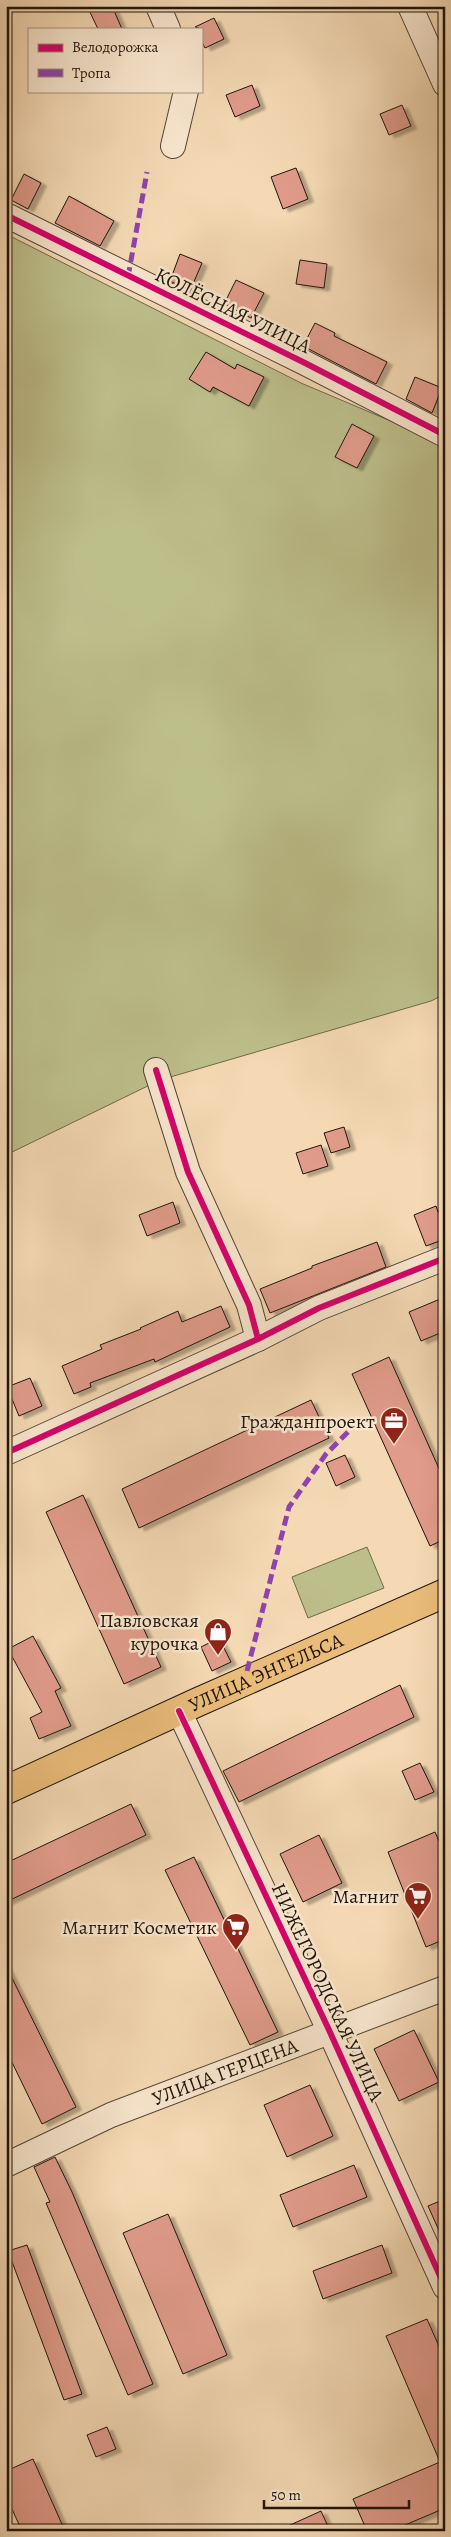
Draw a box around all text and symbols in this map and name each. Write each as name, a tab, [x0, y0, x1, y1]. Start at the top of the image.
legend	[28, 28, 202, 92]
text: Велодорожка	[72, 37, 159, 57]
text: Тропа	[72, 63, 111, 83]
street label: КОЛЁСНАЯ УЛИЦА	[150, 261, 315, 360]
office icon: Гражданпроект	[379, 1406, 409, 1445]
place label: Гражданпроект	[240, 1408, 375, 1435]
place label: Павловская курочка	[99, 1607, 200, 1657]
shop icon: Павловская курочка	[203, 1617, 233, 1656]
street label: УЛИЦА ЭНГЕЛЬСА	[184, 1627, 347, 1719]
street label: НИЖЕГОРОДСКАЯ УЛИЦА	[265, 1879, 390, 2106]
supermarket icon: Магнит	[403, 1881, 433, 1920]
place label: Магнит	[332, 1883, 399, 1910]
supermarket icon: Магнит Косметик	[221, 1912, 251, 1951]
place label: Магнит Косметик	[62, 1914, 217, 1941]
street label: УЛИЦА ГЕРЦЕНА	[148, 2032, 302, 2112]
scale bar	[264, 2477, 408, 2509]
text: 50 m	[271, 2485, 301, 2505]

